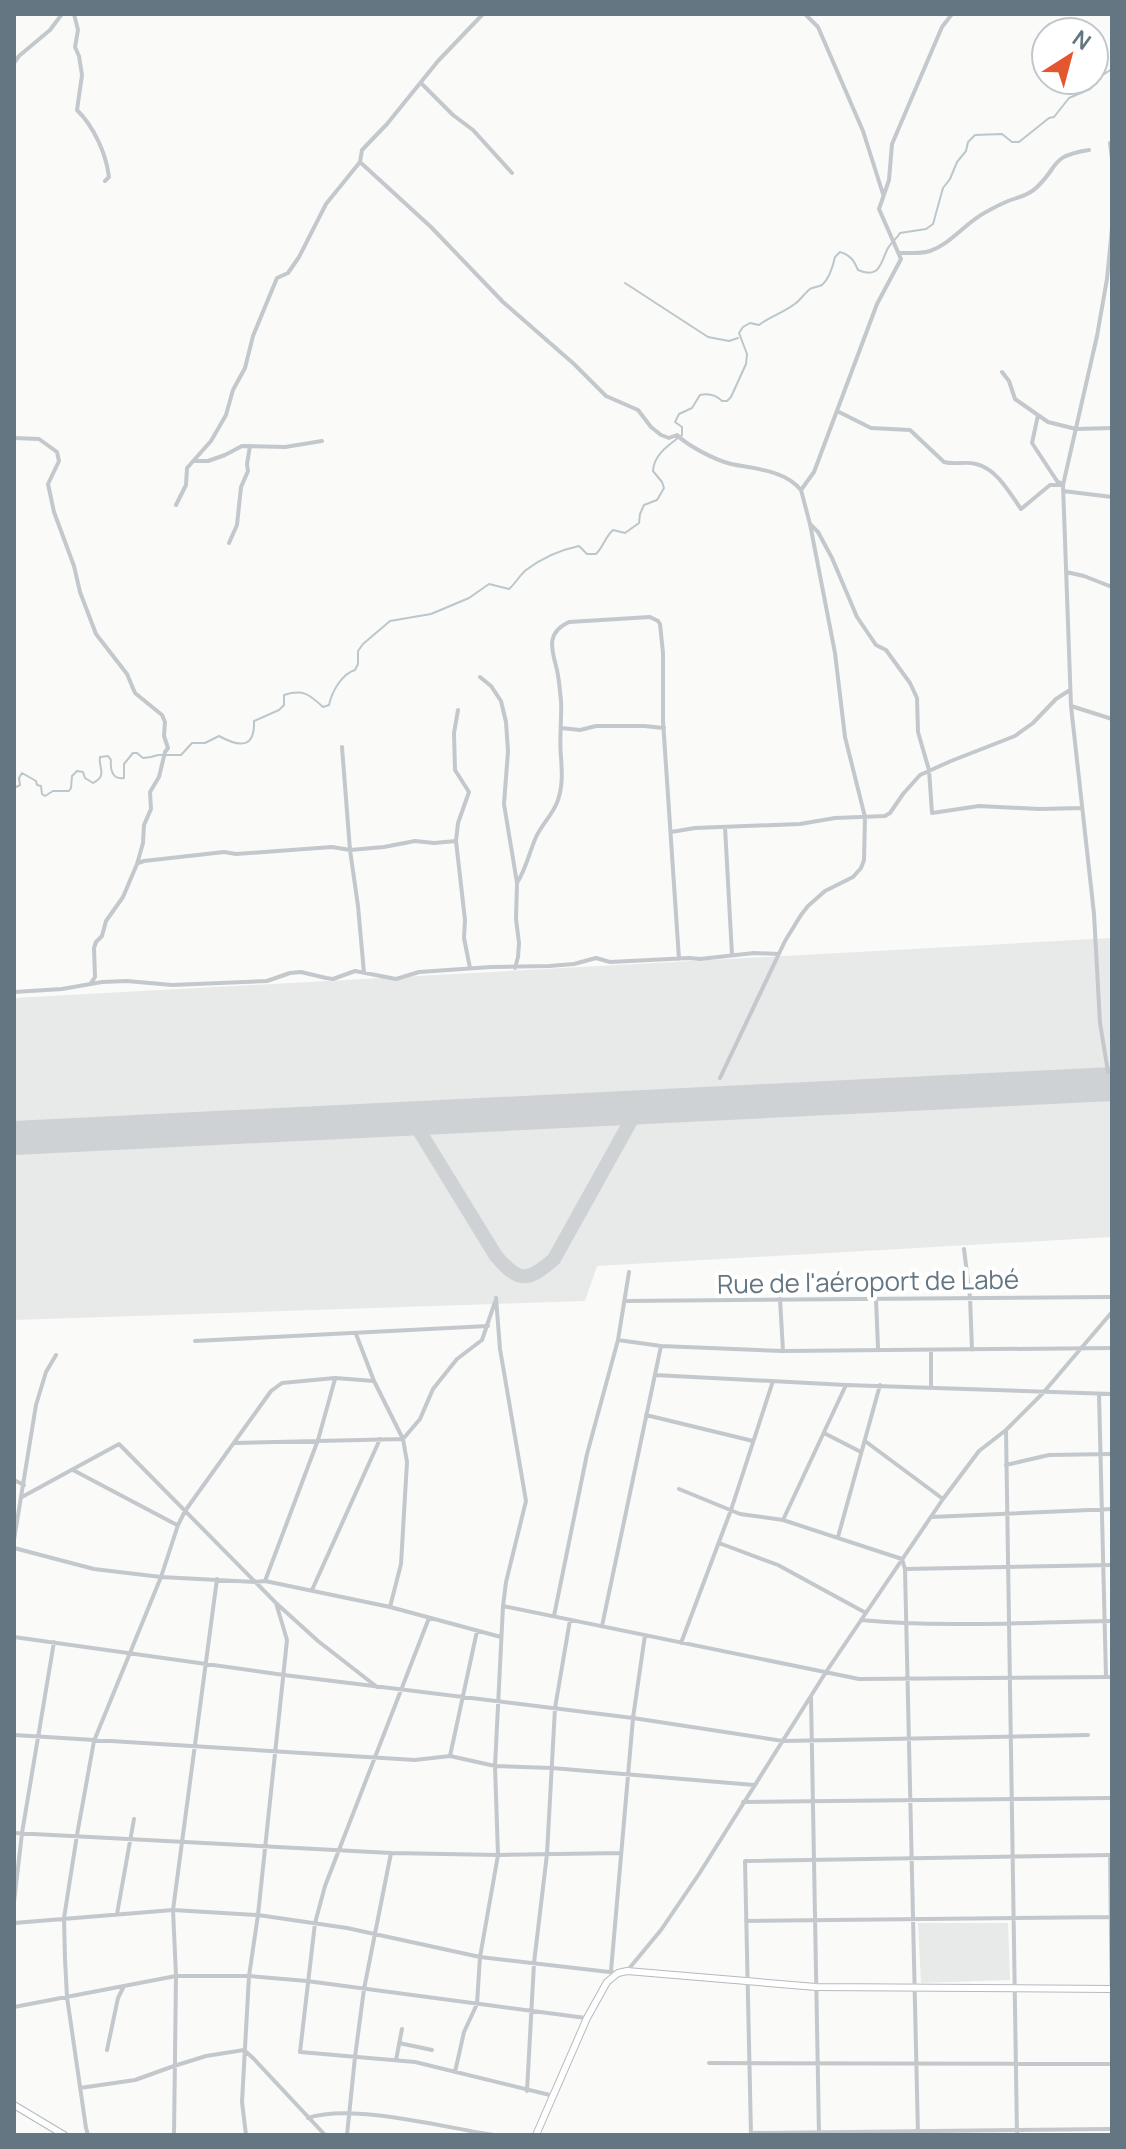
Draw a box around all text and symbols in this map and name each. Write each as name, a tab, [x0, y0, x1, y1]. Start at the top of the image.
north arrow	[1030, 16, 1110, 96]
text: N	[1067, 23, 1097, 57]
street label: Rue de l'aéroport de Labé	[717, 1260, 1019, 1302]

